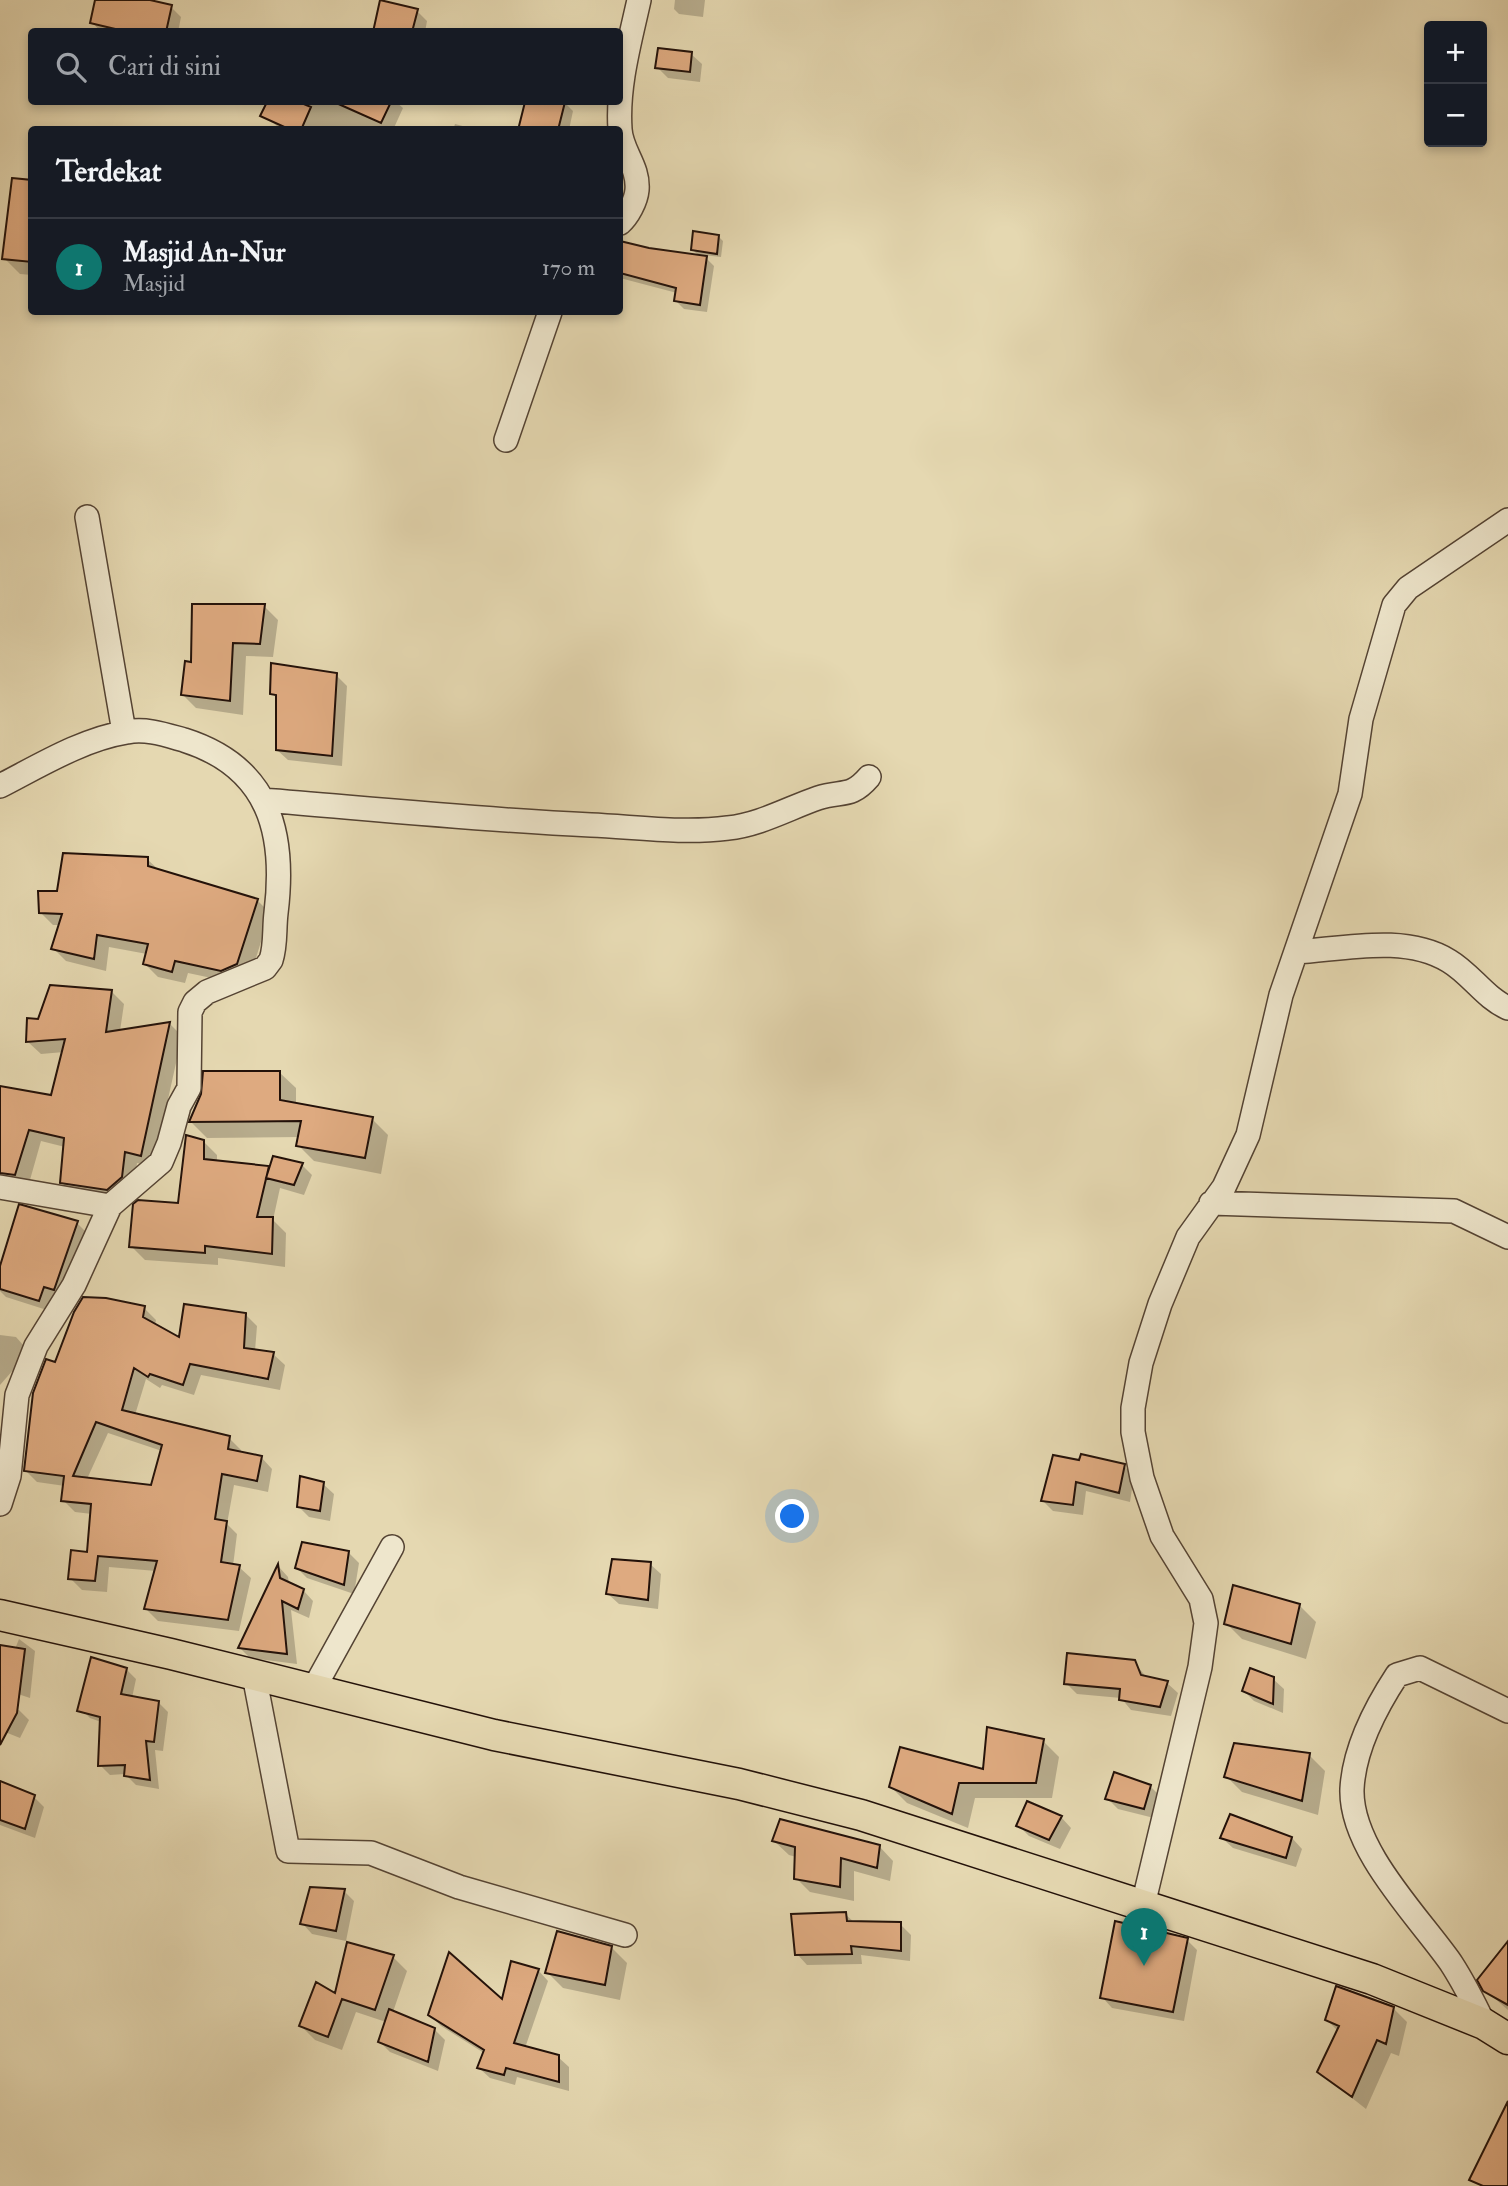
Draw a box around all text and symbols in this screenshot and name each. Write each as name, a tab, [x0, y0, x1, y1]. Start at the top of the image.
map controls	[1424, 21, 1487, 147]
button: +	[1424, 21, 1487, 84]
search box	[28, 28, 623, 105]
icon: search	[52, 48, 90, 86]
text: Cari di sini	[108, 51, 221, 83]
button: −	[1424, 84, 1487, 147]
text: Terdekat	[56, 153, 161, 190]
text: Masjid An-Nur	[123, 237, 285, 269]
text: 1	[75, 253, 83, 282]
text: 170 m	[542, 253, 595, 282]
text: Masjid	[123, 269, 185, 298]
your location	[775, 1499, 809, 1533]
pin: 1	[1121, 1908, 1167, 1966]

